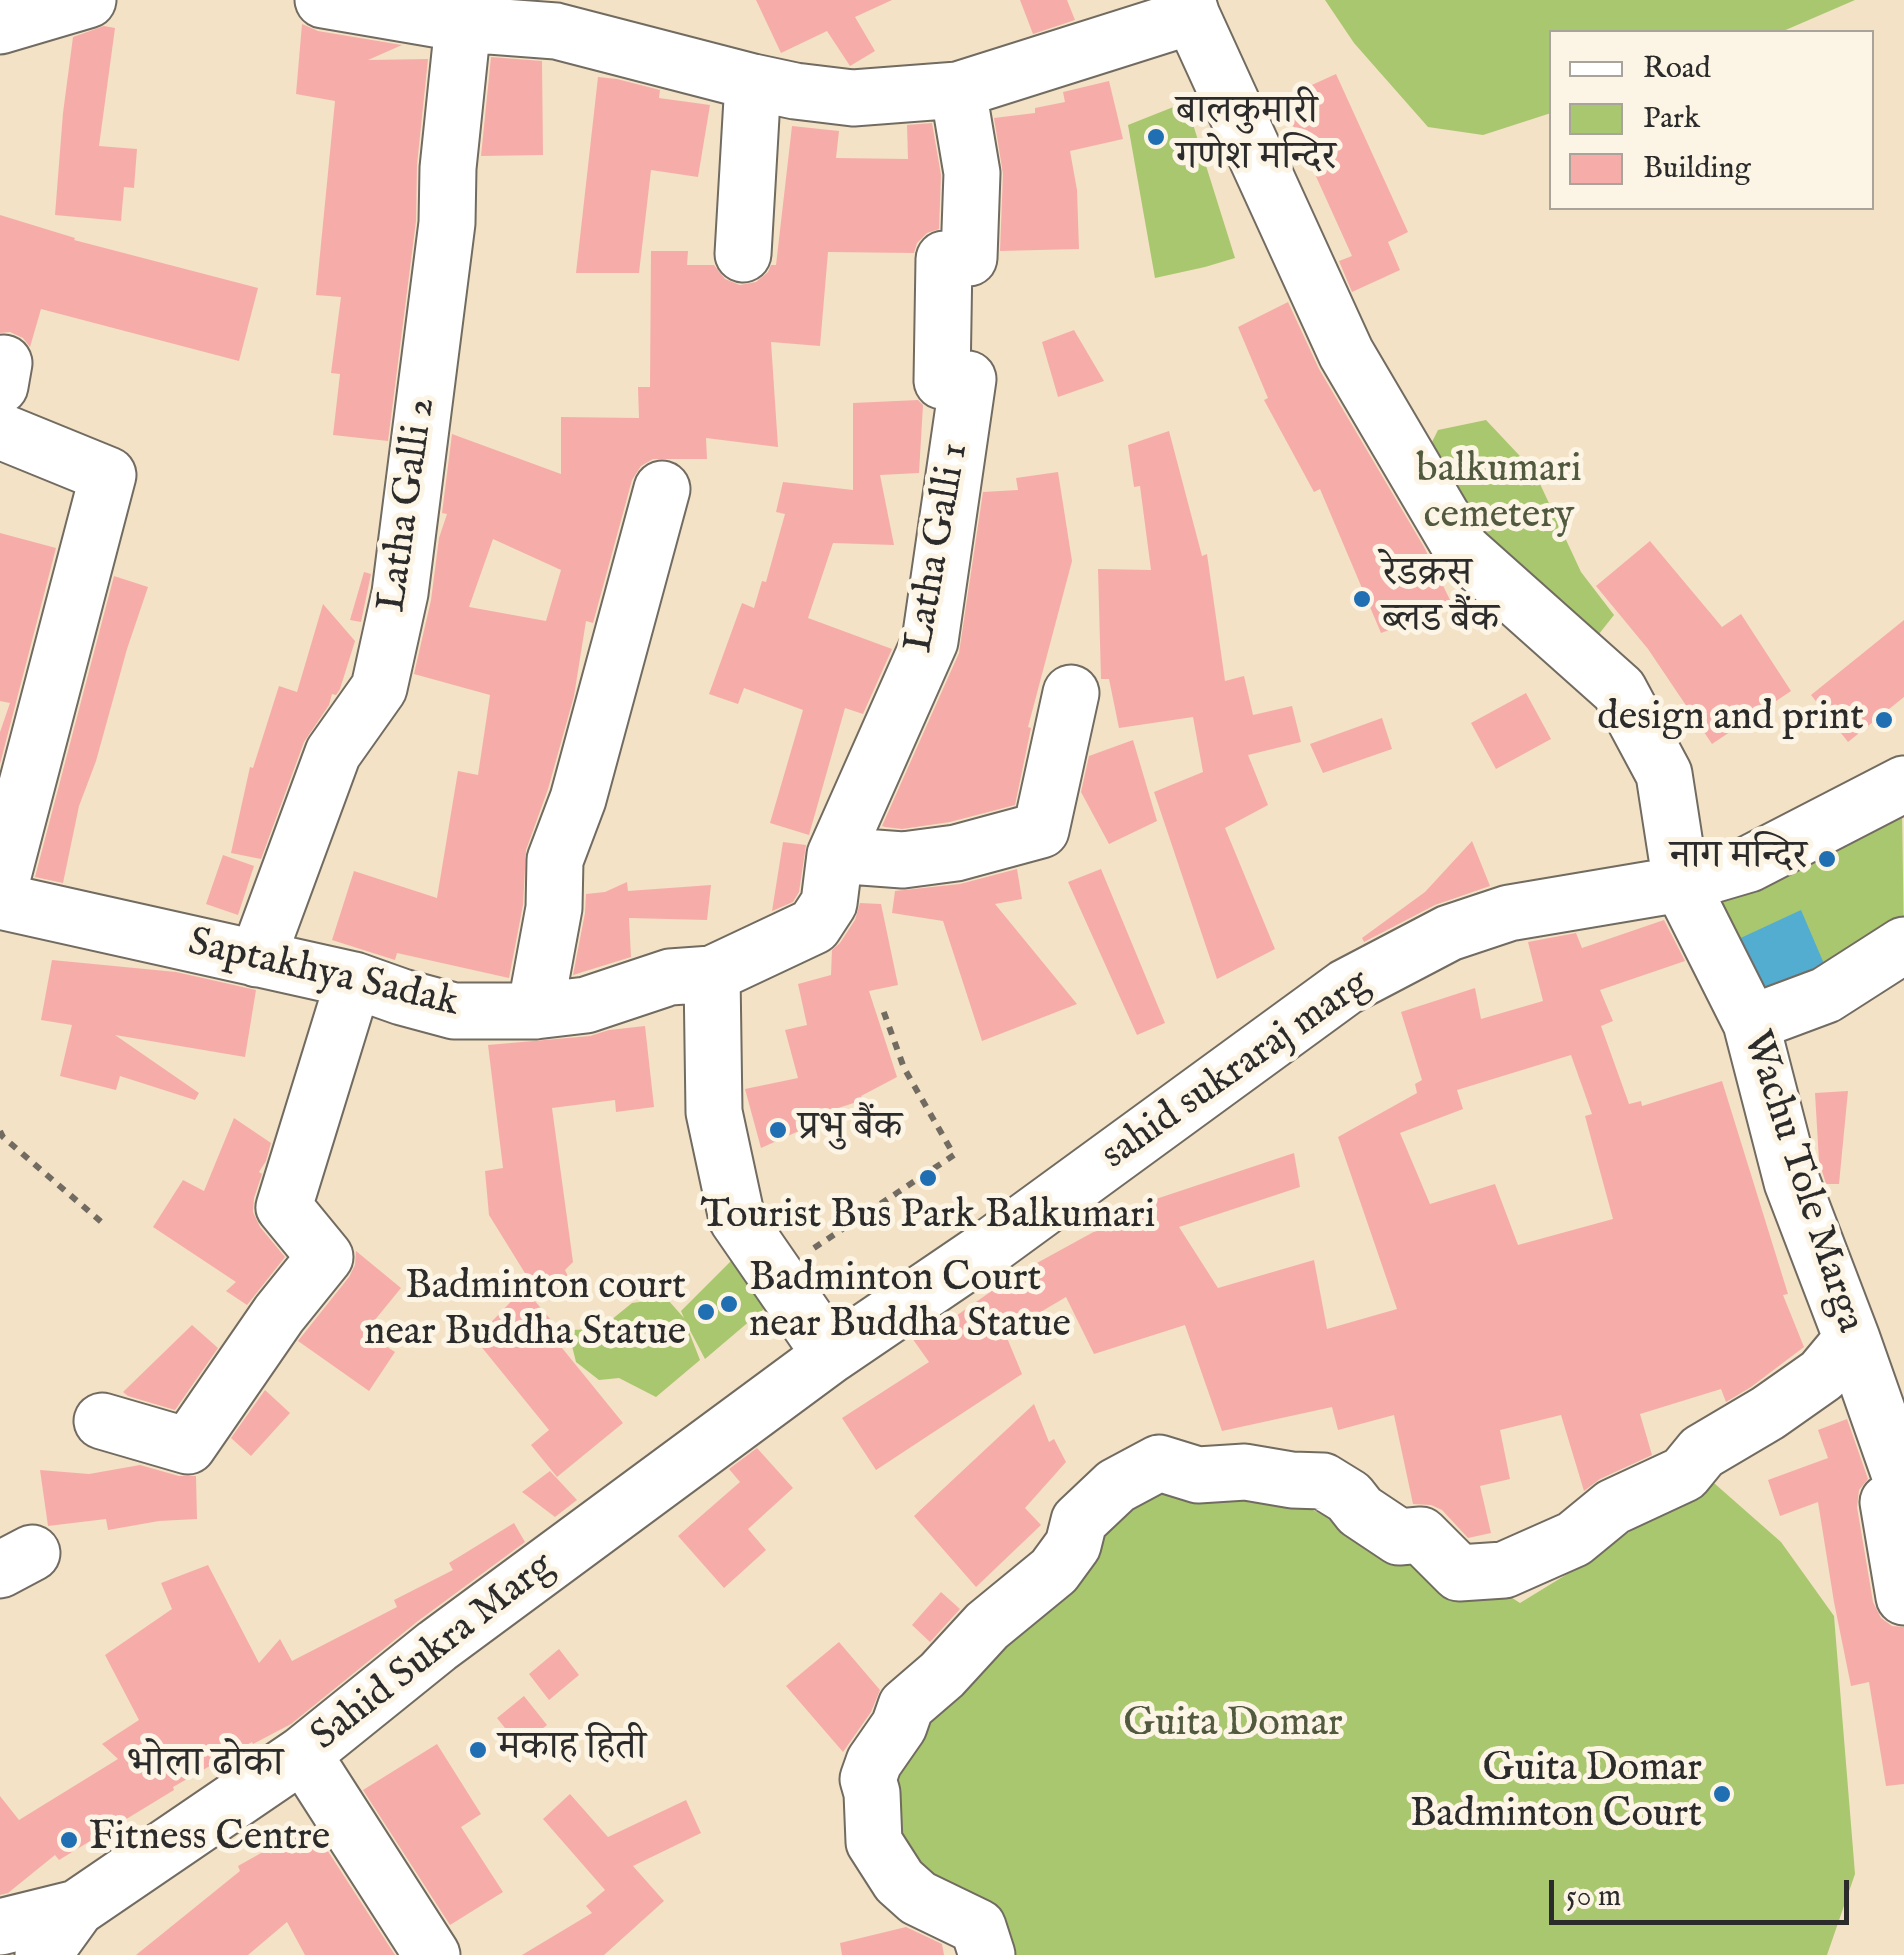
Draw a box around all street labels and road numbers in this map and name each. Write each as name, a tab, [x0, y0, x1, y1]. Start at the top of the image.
street label: Latha Galli 2	[370, 395, 448, 615]
street label: Latha Galli 1	[897, 439, 981, 657]
street label: Saptakhya Sadak	[183, 921, 463, 1029]
street label: sahid sukraraj marg	[1094, 961, 1380, 1181]
street label: Wachu Tole Marga	[1730, 1025, 1872, 1339]
street label: Sahid Sukra Marg	[303, 1543, 565, 1763]

